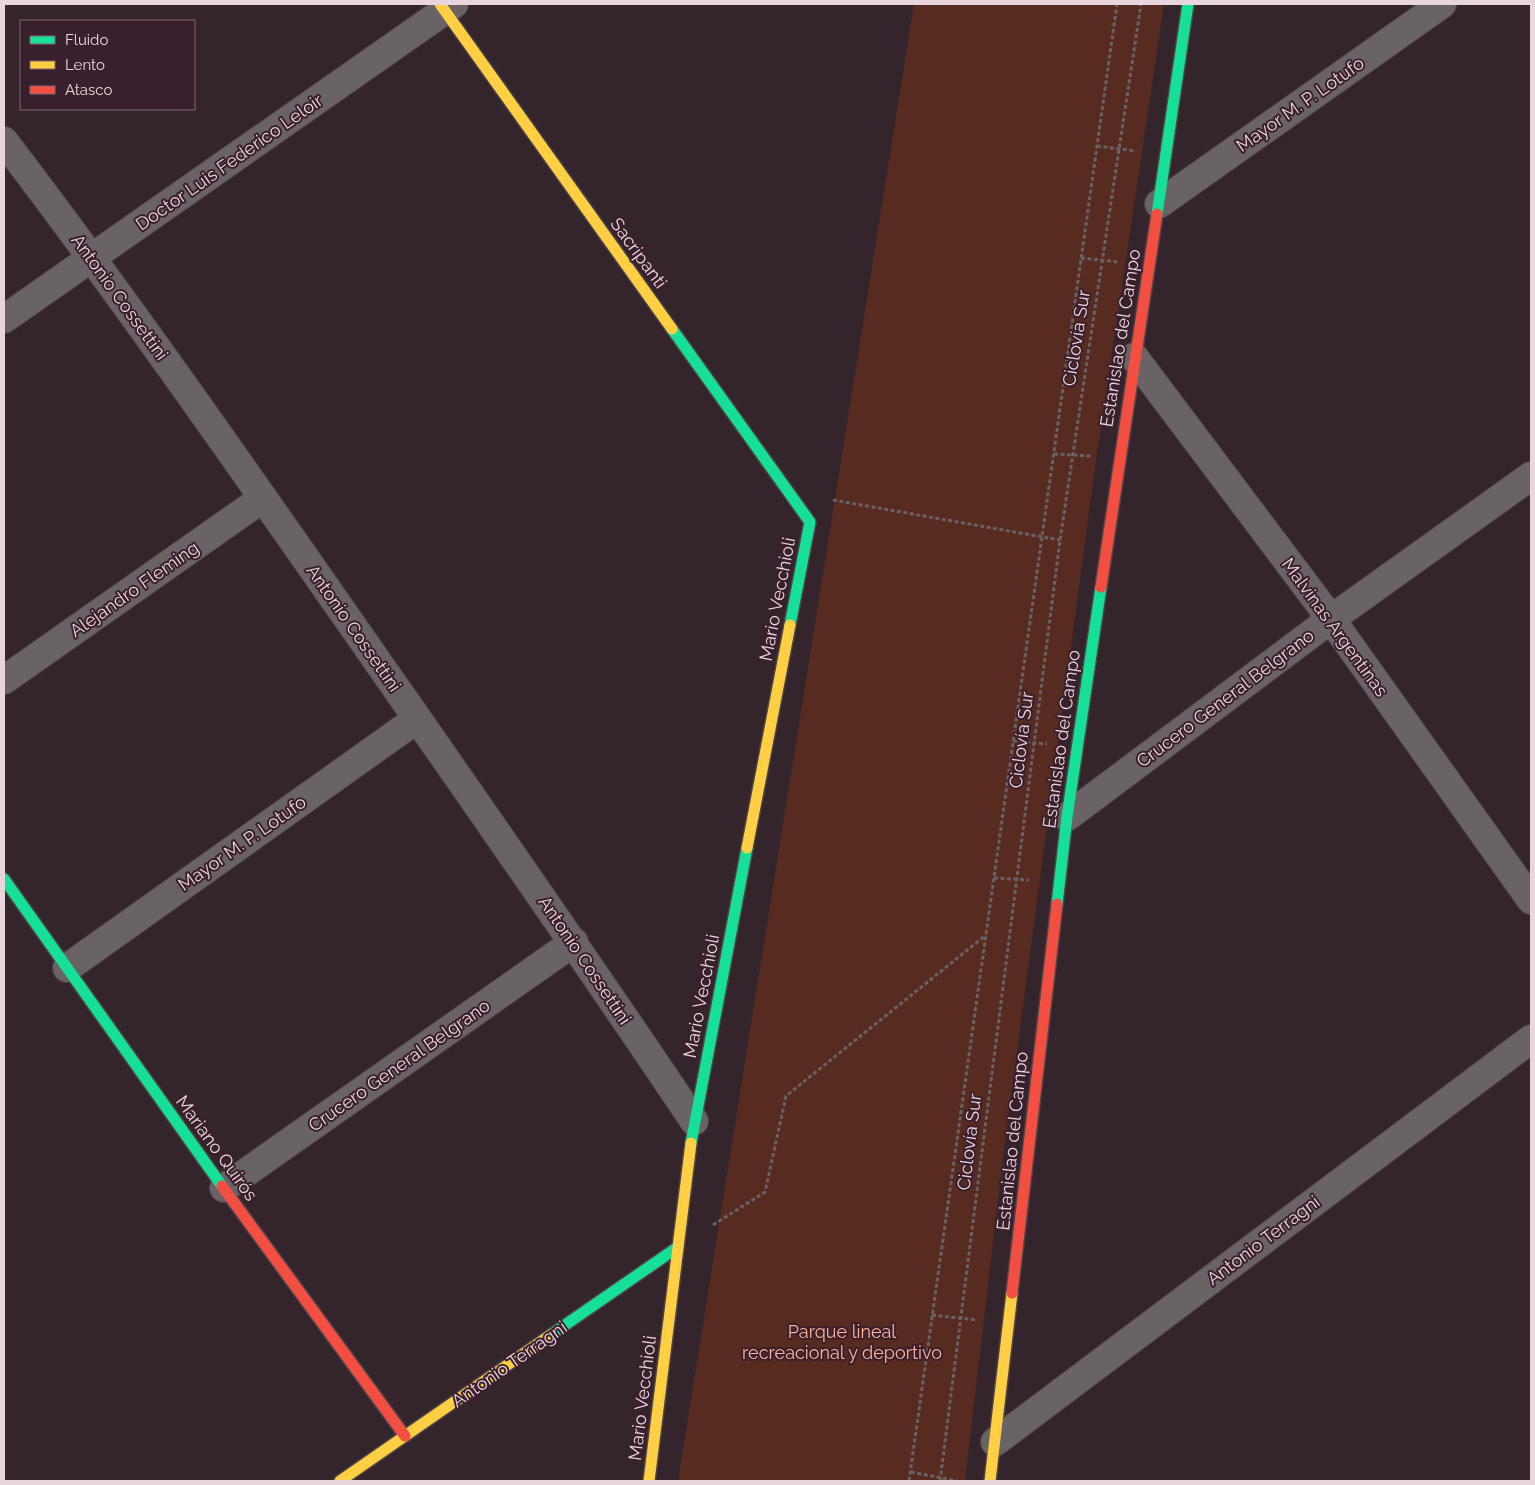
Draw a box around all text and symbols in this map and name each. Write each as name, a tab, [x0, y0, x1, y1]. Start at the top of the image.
legend	[20, 20, 195, 110]
text: Fluido	[65, 31, 108, 49]
street label: Mayor M. P. Lotufo	[1232, 52, 1368, 156]
text: Lento	[65, 56, 105, 74]
text: Atasco	[65, 81, 112, 99]
street label: Doctor Luis Federico Leloir	[132, 89, 327, 235]
street label: Sacripanti	[606, 214, 672, 292]
street label: Antonio Cossettini	[67, 230, 173, 364]
street label: Estanislao del Campo	[1096, 247, 1144, 428]
street label: Ciclovía Sur	[1058, 288, 1094, 388]
street label: Mario Vecchioli	[755, 535, 799, 663]
street label: Alejandro Fleming	[65, 537, 203, 641]
street label: Malvinas Argentinas	[1278, 554, 1392, 701]
street label: Antonio Cossettini	[302, 560, 406, 696]
street label: Crucero General Belgrano	[1132, 624, 1318, 772]
street label: Estanislao del Campo	[1038, 648, 1084, 829]
street label: Ciclovía Sur	[1005, 690, 1037, 790]
street label: Mayor M. P. Lotufo	[174, 791, 310, 895]
street label: Antonio Cossettini	[534, 892, 636, 1028]
street label: Mario Vecchioli	[679, 932, 723, 1060]
street label: Crucero General Belgrano	[304, 994, 494, 1136]
street label: Estanislao del Campo	[992, 1050, 1032, 1232]
street label: Mariano Quirós	[172, 1091, 262, 1205]
street label: Ciclovía Sur	[953, 1092, 985, 1192]
street label: Antonio Terragni	[1202, 1191, 1324, 1289]
street label: Antonio Terragni	[447, 1316, 571, 1412]
park label: Parque lineal recreacional y deportivo	[742, 1321, 942, 1363]
street label: Mario Vecchioli	[624, 1334, 660, 1462]

